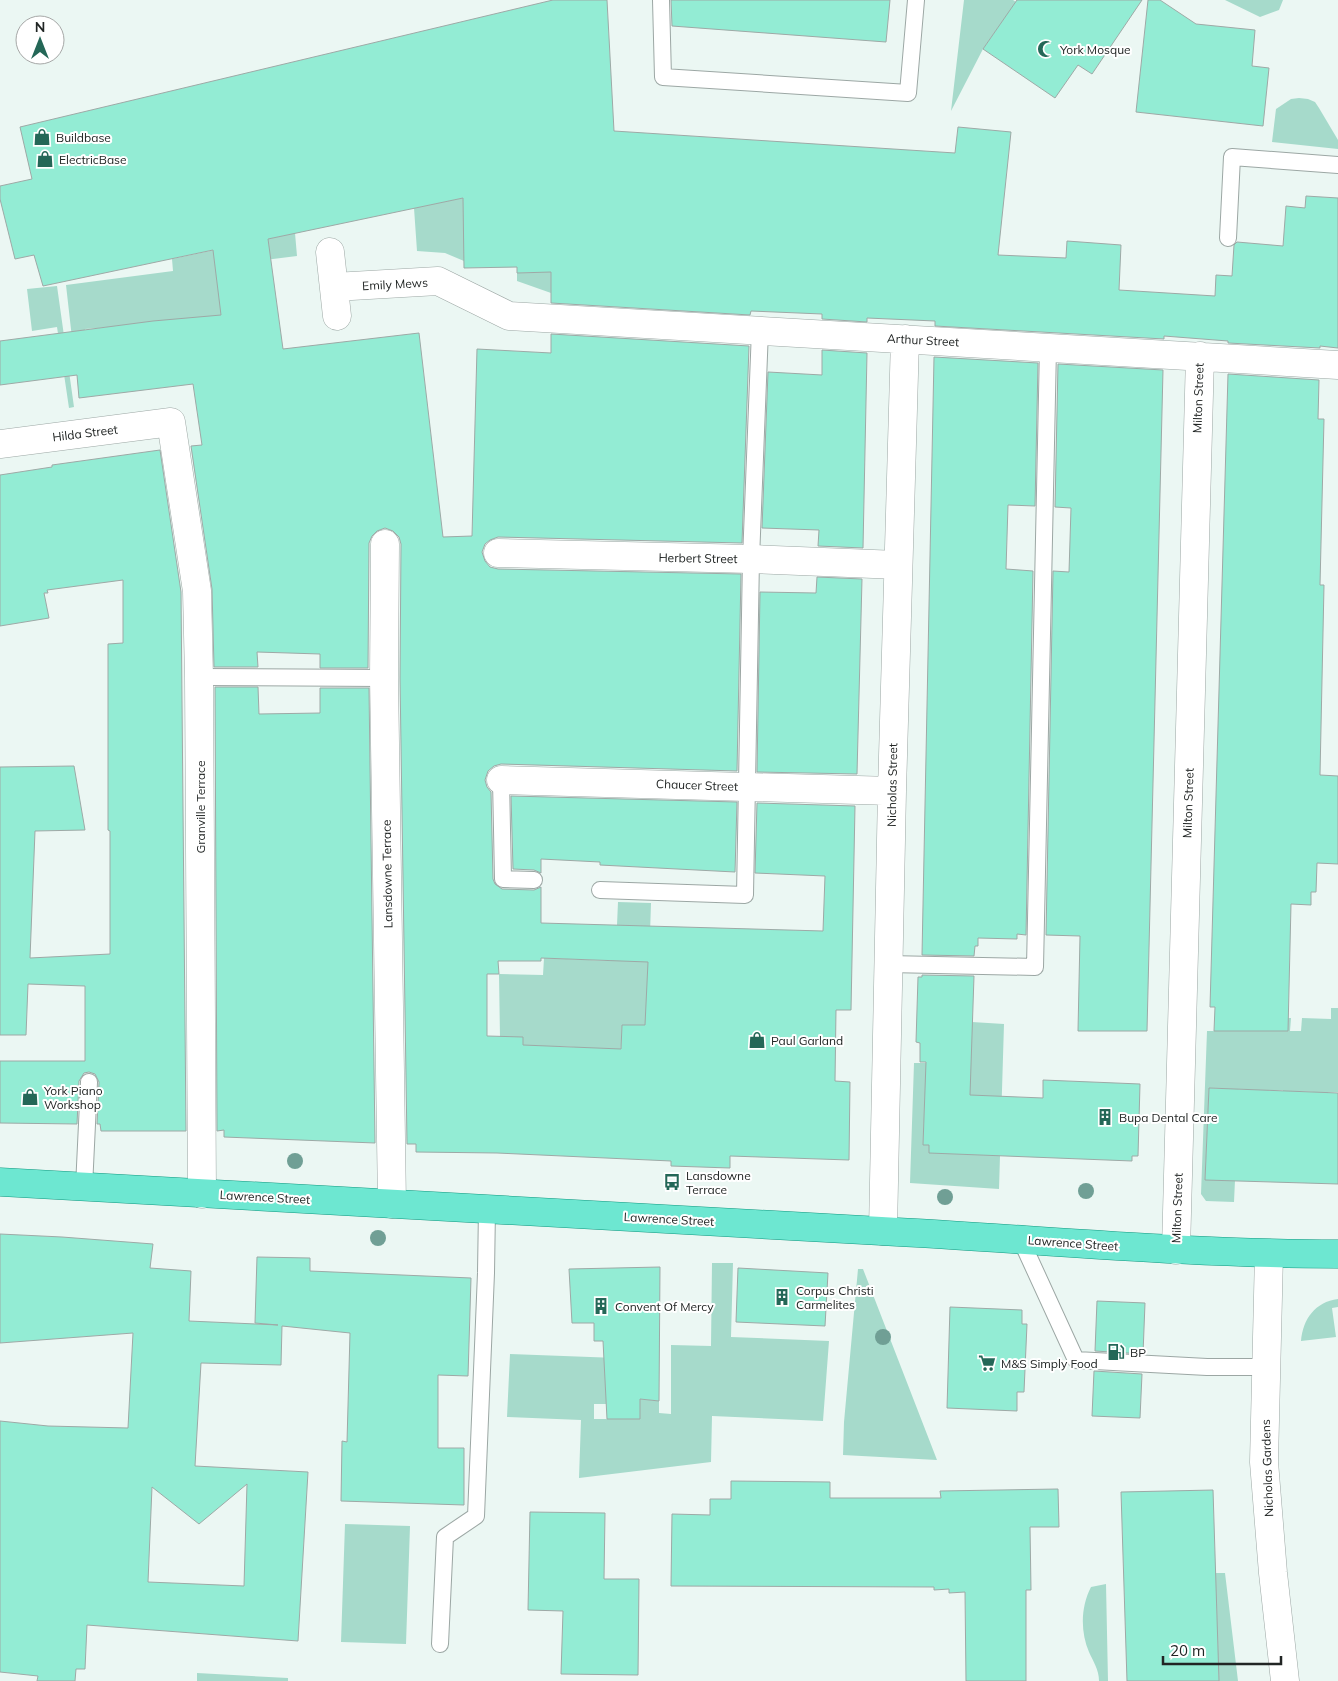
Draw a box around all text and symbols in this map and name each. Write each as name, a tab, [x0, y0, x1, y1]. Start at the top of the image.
north arrow	[15, 15, 65, 65]
text: N	[35, 18, 45, 36]
mosque icon: York Mosque	[1036, 39, 1056, 59]
place label: York Mosque	[1059, 42, 1131, 57]
shop icon: Buildbase	[32, 127, 52, 147]
place label: Buildbase	[56, 130, 111, 145]
shop icon: ElectricBase	[35, 149, 55, 169]
place label: ElectricBase	[59, 152, 127, 167]
street label: Emily Mews	[362, 275, 428, 293]
street label: Arthur Street	[886, 331, 960, 349]
street label: Milton Street	[1189, 363, 1207, 433]
street label: Hilda Street	[52, 422, 118, 444]
street label: Herbert Street	[658, 550, 738, 566]
street label: Nicholas Street	[884, 743, 900, 827]
street label: Granville Terrace	[193, 761, 208, 853]
street label: Milton Street	[1179, 768, 1197, 838]
street label: Chaucer Street	[656, 776, 738, 794]
street label: Lansdowne Terrace	[379, 819, 395, 929]
shop icon: Paul Garland	[747, 1030, 767, 1050]
place label: Paul Garland	[771, 1033, 843, 1048]
place label: York Piano Workshop	[43, 1083, 103, 1112]
shop icon: York Piano Workshop	[20, 1087, 40, 1107]
building icon: Bupa Dental Care	[1095, 1107, 1115, 1127]
place label: Bupa Dental Care	[1119, 1110, 1218, 1125]
place label: Lansdowne Terrace	[686, 1168, 751, 1197]
bus stop icon: Lansdowne Terrace	[662, 1172, 682, 1192]
street label: Milton Street	[1168, 1173, 1186, 1243]
street label: Lawrence Street	[219, 1187, 311, 1207]
street label: Lawrence Street	[623, 1209, 715, 1229]
street label: Lawrence Street	[1027, 1232, 1119, 1254]
place label: Corpus Christi Carmelites	[796, 1283, 874, 1312]
building icon: Corpus Christi Carmelites	[772, 1287, 792, 1307]
building icon: Convent Of Mercy	[591, 1296, 611, 1316]
place label: Convent Of Mercy	[615, 1299, 714, 1314]
fuel station icon: BP	[1106, 1342, 1126, 1362]
place label: BP	[1130, 1345, 1146, 1360]
supermarket icon: M&S Simply Food	[977, 1353, 997, 1373]
place label: M&S Simply Food	[1001, 1356, 1098, 1371]
street label: Nicholas Gardens	[1258, 1419, 1276, 1517]
scale bar	[1163, 1634, 1280, 1666]
text: 20 m	[1170, 1641, 1205, 1660]

